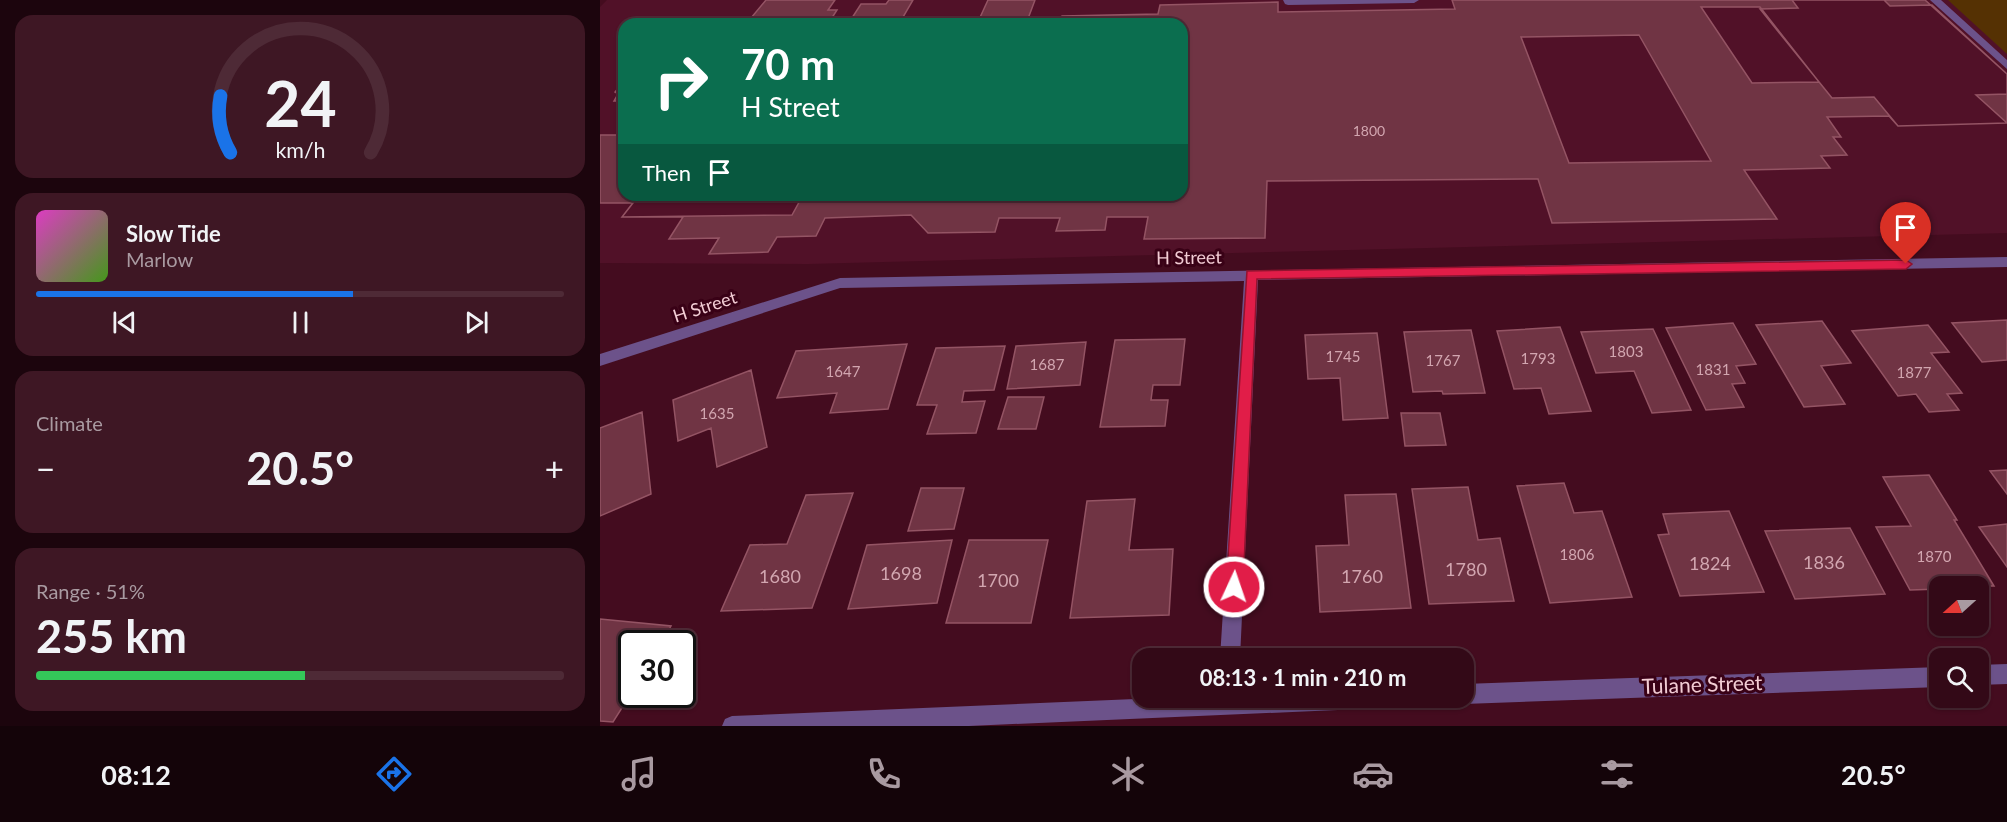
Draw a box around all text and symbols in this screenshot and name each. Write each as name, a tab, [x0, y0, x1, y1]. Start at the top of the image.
text: 70 m	[741, 39, 835, 89]
icon: right	[642, 42, 720, 120]
text: 24	[264, 66, 336, 141]
text: H Street	[741, 90, 840, 123]
house number: 1800	[1353, 122, 1385, 139]
text: km/h	[275, 138, 325, 164]
icon: arrive	[703, 156, 736, 189]
text: Then	[642, 159, 691, 186]
pin	[1880, 202, 1931, 264]
icon: arrive	[1889, 211, 1922, 244]
text: Slow Tide	[126, 220, 221, 247]
street label: H Street	[1156, 245, 1223, 269]
text: Marlow	[126, 247, 193, 271]
street label: H Street	[670, 285, 740, 327]
icon: previous	[108, 306, 141, 339]
icon: pause	[284, 306, 317, 339]
icon: next	[460, 306, 493, 339]
house number: 1803	[1609, 342, 1643, 360]
house number: 1745	[1326, 347, 1360, 365]
house number: 1793	[1521, 349, 1555, 367]
house number: 1767	[1426, 351, 1461, 369]
house number: 1687	[1030, 355, 1065, 373]
house number: 1831	[1696, 360, 1730, 378]
house number: 1647	[826, 362, 861, 380]
house number: 1877	[1897, 363, 1932, 381]
house number: 1635	[700, 404, 734, 422]
text: Climate	[36, 411, 103, 435]
text: 20.5°	[246, 441, 354, 495]
text: −	[36, 448, 55, 488]
text: +	[545, 448, 564, 488]
house number: 1806	[1560, 545, 1595, 563]
house number: 1870	[1917, 547, 1952, 565]
house number: 1836	[1803, 551, 1845, 573]
house number: 1824	[1689, 552, 1731, 574]
position arrow	[1202, 555, 1266, 619]
house number: 1780	[1445, 558, 1487, 580]
house number: 1698	[880, 562, 922, 584]
house number: 1680	[759, 565, 801, 587]
house number: 1760	[1341, 565, 1383, 587]
house number: 1700	[977, 569, 1019, 591]
north arrow	[1929, 576, 1989, 636]
map controls	[1929, 576, 1989, 708]
text: Range · 51%	[36, 579, 145, 603]
text: 255 km	[36, 609, 187, 663]
speed limit sign: 30	[618, 630, 696, 708]
button: search	[1929, 648, 1989, 708]
text: 08:13 · 1 min · 210 m	[1200, 664, 1406, 691]
street label: Tulane Street	[1641, 669, 1763, 698]
icon: directions	[373, 753, 415, 795]
icon: music	[618, 753, 660, 795]
icon: phone	[863, 753, 905, 795]
icon: climate	[1107, 753, 1149, 795]
icon: car	[1352, 753, 1394, 795]
icon: filters	[1596, 753, 1638, 795]
text: 08:12	[101, 758, 171, 791]
text: 20.5°	[1841, 758, 1906, 791]

